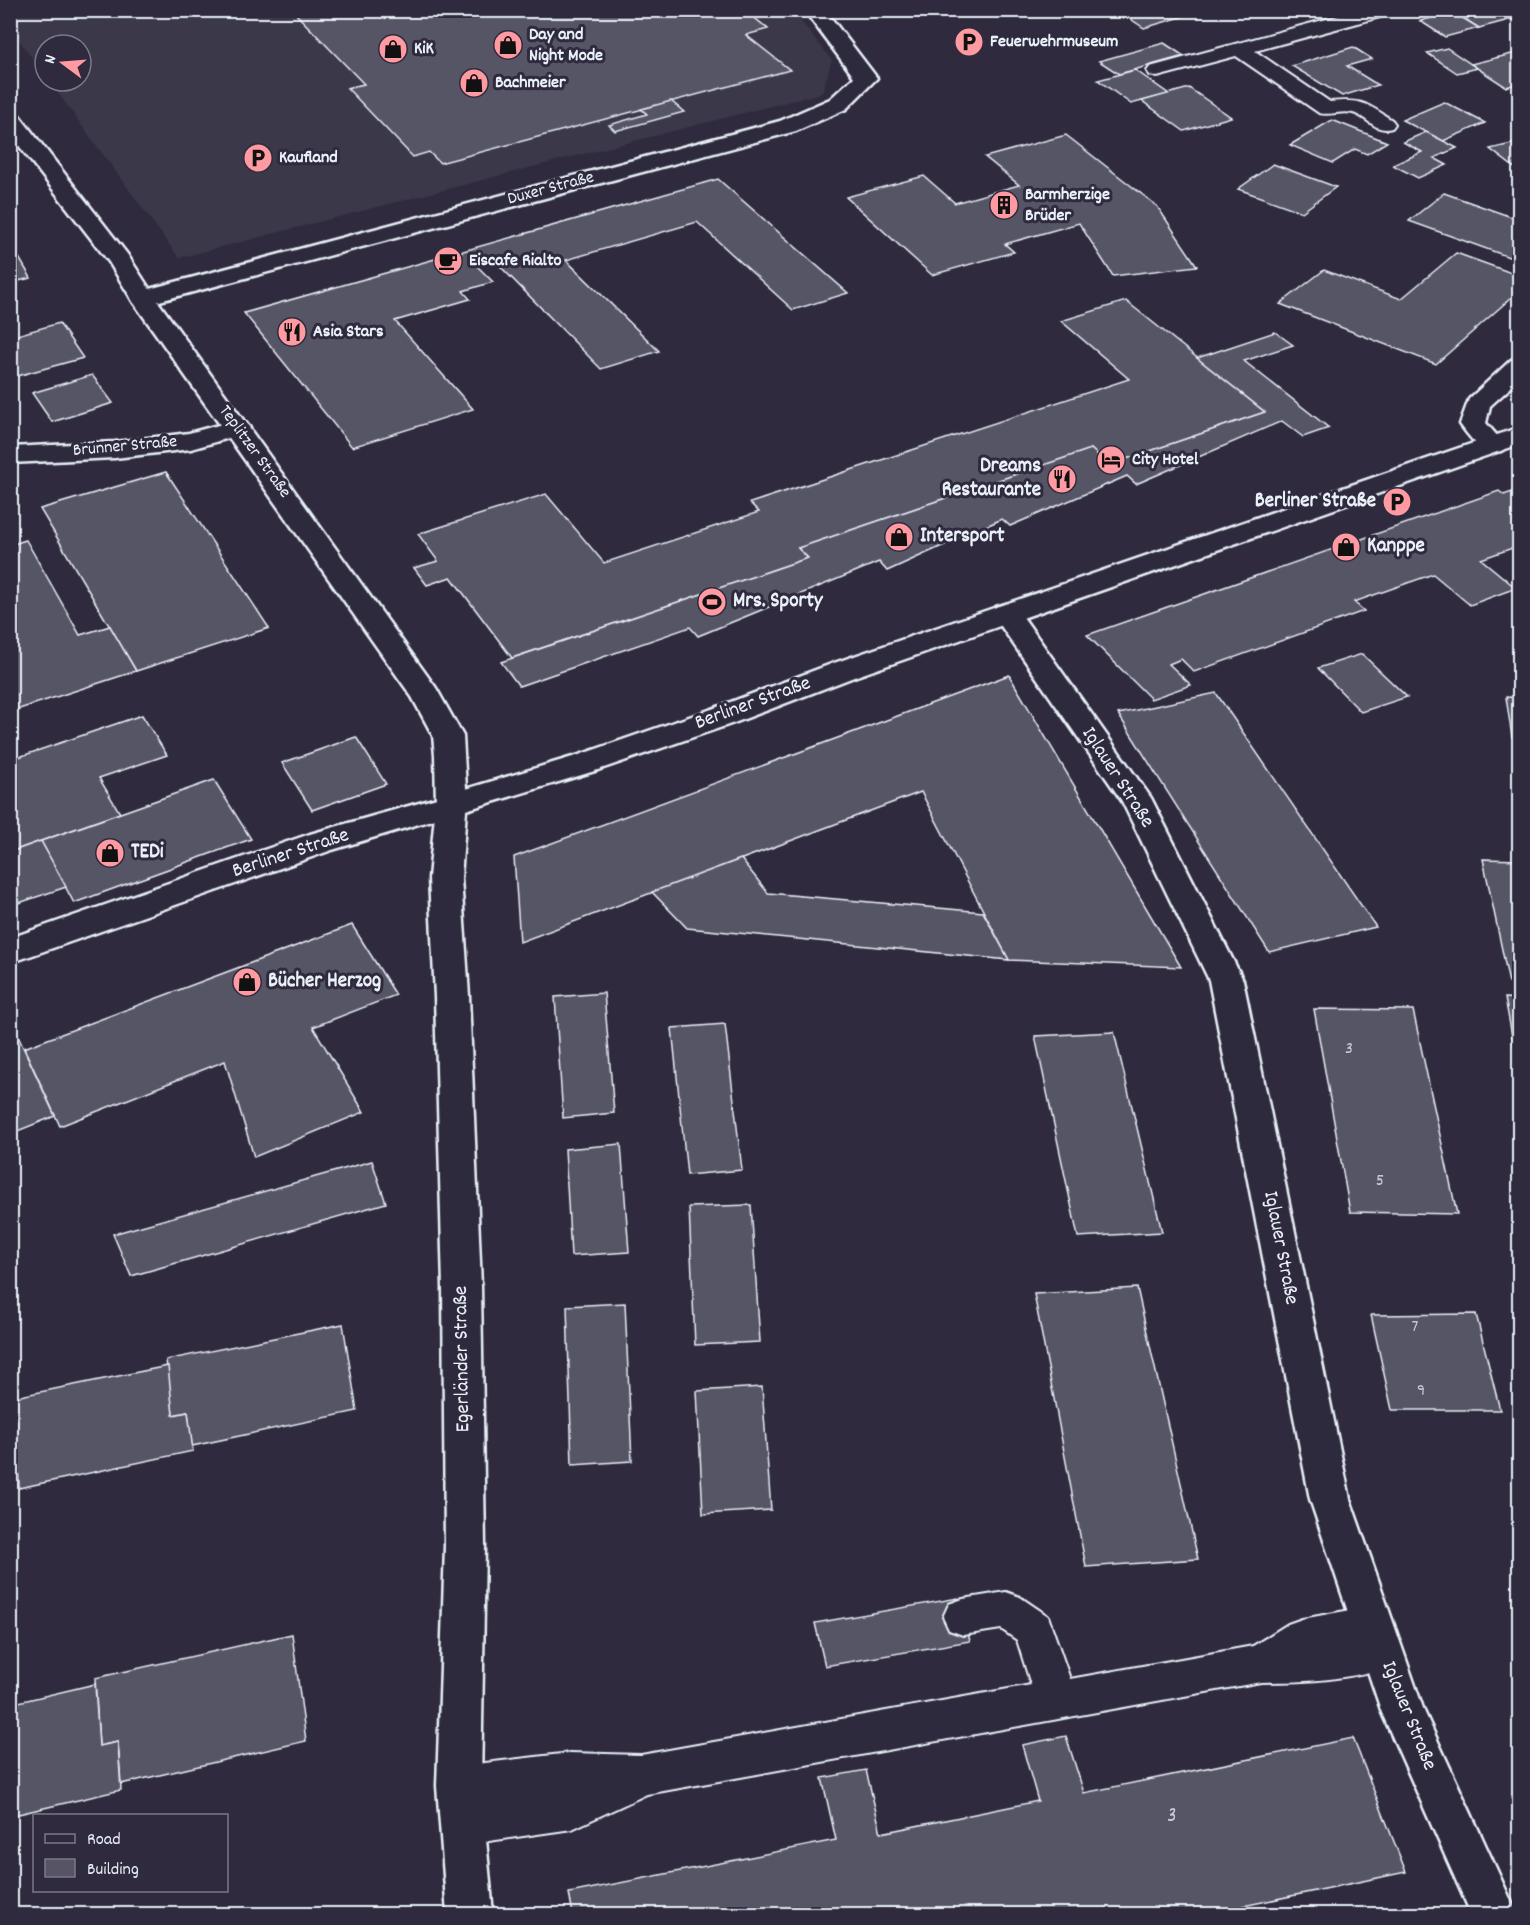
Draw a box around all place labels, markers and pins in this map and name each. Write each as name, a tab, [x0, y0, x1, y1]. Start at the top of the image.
place label: Day and Night Mode	[529, 23, 603, 69]
parking icon: Feuerwehrmuseum	[953, 26, 985, 58]
shop icon: Day and Night Mode	[492, 29, 524, 61]
place label: Feuerwehrmuseum	[990, 30, 1118, 55]
shop icon: KiK	[377, 33, 409, 65]
place label: KiK	[414, 37, 435, 62]
shop icon: Bachmeier	[458, 67, 490, 99]
place label: Bachmeier	[495, 71, 566, 96]
parking icon: Kaufland	[242, 142, 274, 174]
place label: Kaufland	[279, 146, 338, 171]
place label: Barmherzige Brüder	[1025, 183, 1110, 229]
building icon: Barmherzige Brüder	[988, 189, 1020, 221]
cafe icon: Eiscafe Rialto	[432, 245, 464, 277]
place label: Eiscafe Rialto	[469, 249, 562, 274]
restaurant icon: Asia Stars	[276, 316, 308, 348]
place label: Asia Stars	[313, 320, 384, 345]
hotel icon: City Hotel	[1095, 444, 1127, 476]
place label: City Hotel	[1132, 448, 1199, 473]
place label: Dreams Restaurante	[942, 452, 1041, 506]
restaurant icon: Dreams Restaurante	[1046, 463, 1078, 495]
parking icon: Berliner Straße	[1381, 486, 1413, 518]
place label: Berliner Straße	[1255, 487, 1376, 517]
shop icon: Intersport	[883, 521, 915, 553]
place label: Intersport	[920, 522, 1005, 552]
shop icon: Kanppe	[1330, 531, 1362, 563]
place label: Kanppe	[1367, 532, 1425, 562]
sports icon: Mrs. Sporty	[696, 586, 728, 618]
place label: Mrs. Sporty	[733, 587, 824, 617]
shop icon: TEDi	[94, 837, 126, 869]
place label: TEDi	[131, 838, 164, 868]
shop icon: Bücher Herzog	[231, 966, 263, 998]
place label: Bücher Herzog	[268, 967, 381, 997]

